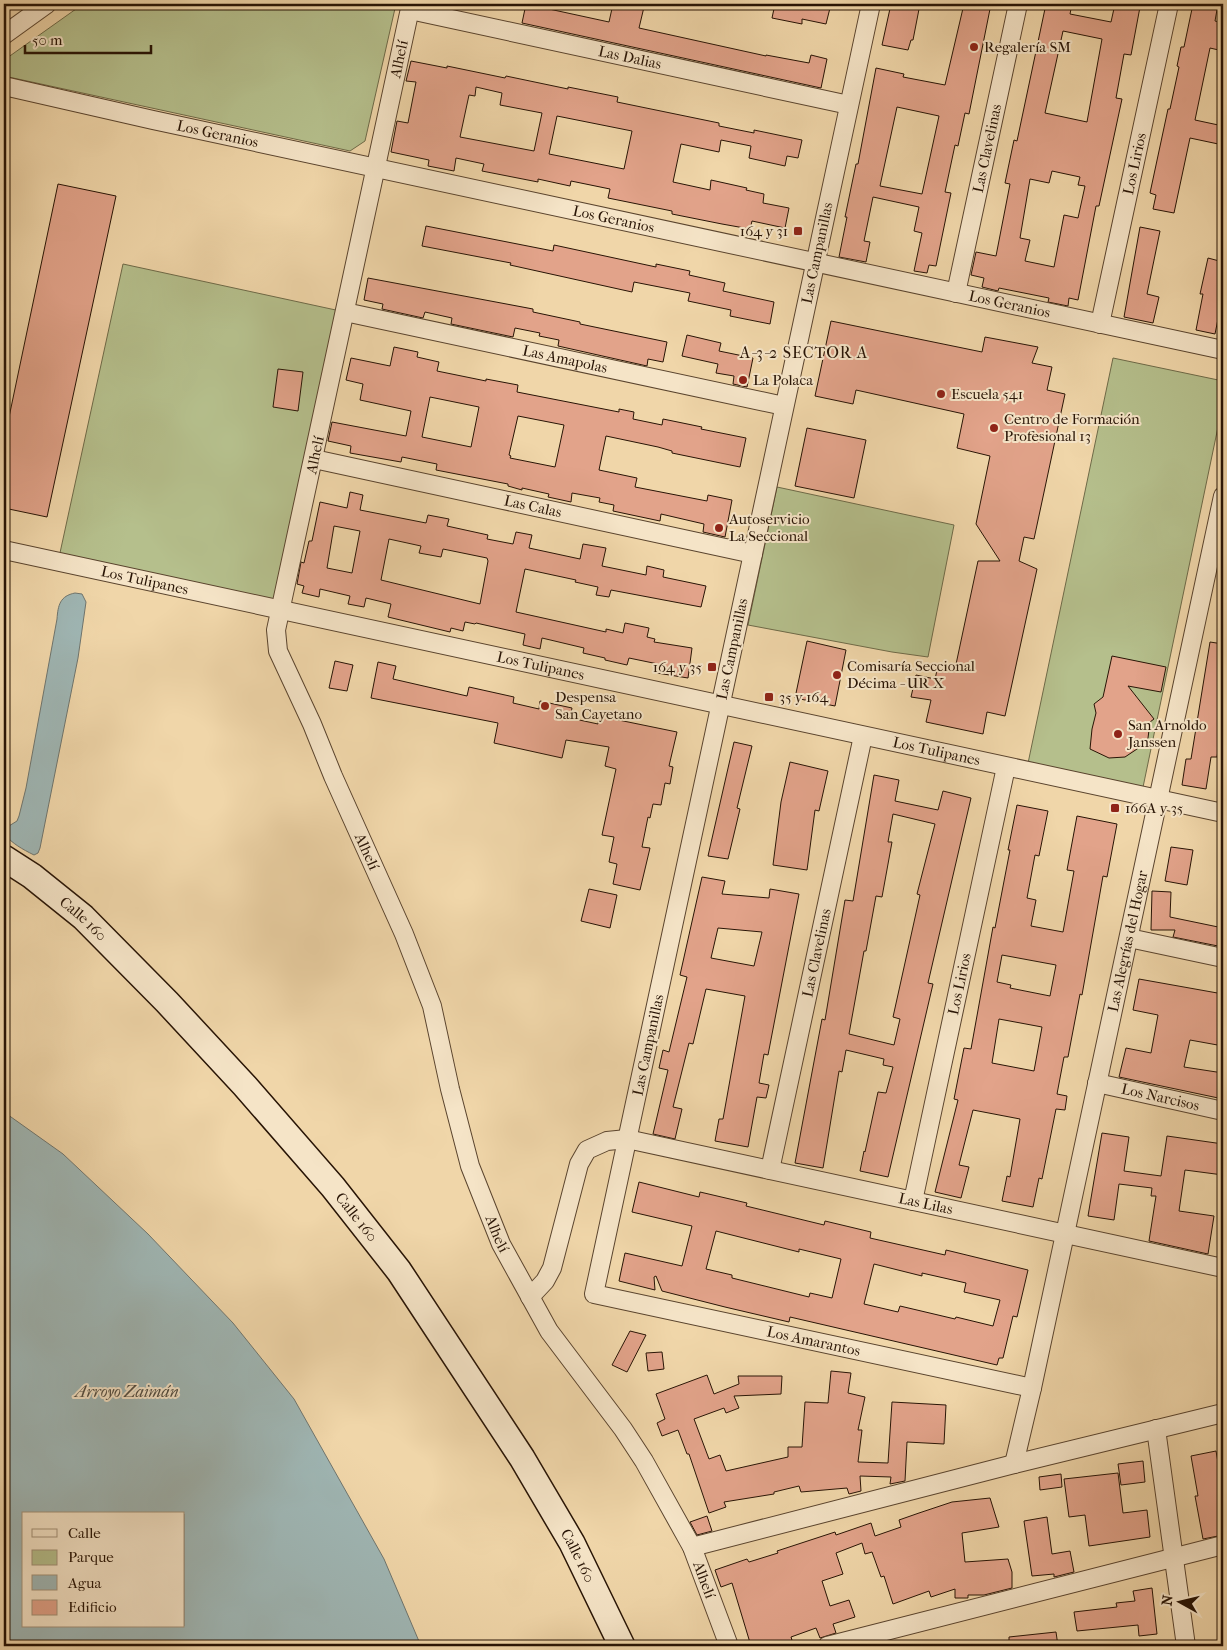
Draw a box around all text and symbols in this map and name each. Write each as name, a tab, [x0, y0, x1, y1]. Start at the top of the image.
scale bar	[25, 22, 151, 54]
text: 50 m	[32, 31, 63, 49]
street label: Alhelí	[386, 38, 412, 81]
place label: Regalería SM	[984, 38, 1071, 56]
marker: Regalería SM	[968, 41, 980, 53]
street label: Las Dalias	[597, 42, 664, 73]
street label: Las Clavelinas	[969, 102, 1005, 194]
street label: Los Geranios	[175, 116, 261, 152]
street label: Los Lirios	[1119, 131, 1150, 196]
street label: Las Campanillas	[797, 200, 837, 305]
street label: Los Geranios	[571, 201, 657, 237]
place label: 164 y 31	[740, 222, 788, 240]
marker: 164 y 31	[792, 225, 804, 237]
street label: Los Geranios	[967, 287, 1053, 322]
street label: Las Amapolas	[521, 341, 610, 377]
district label: A-3-2 SECTOR A	[739, 343, 868, 362]
place label: La Polaca	[753, 371, 814, 389]
marker: La Polaca	[737, 374, 749, 386]
place label: Escuela 541	[951, 385, 1023, 403]
marker: Escuela 541	[935, 388, 947, 400]
place label: Centro de Formación Profesional 13	[1004, 410, 1140, 445]
marker: Centro de Formación Profesional 13	[988, 422, 1000, 434]
street label: Alhelí	[302, 434, 328, 477]
street label: Las Calas	[502, 491, 564, 521]
place label: Autoservicio La Seccional	[728, 510, 810, 545]
marker: Autoservicio La Seccional	[713, 522, 725, 534]
street label: Los Tulipanes	[99, 562, 191, 599]
street label: Las Campanillas	[712, 596, 752, 701]
street label: Los Tulipanes	[495, 648, 587, 684]
place label: Comisaría Seccional Décima - UR X	[847, 657, 975, 692]
place label: 164 y 35	[653, 658, 702, 676]
marker: 164 y 35	[706, 661, 718, 673]
marker: Comisaría Seccional Décima - UR X	[831, 669, 843, 681]
place label: Despensa San Cayetano	[555, 688, 642, 723]
place label: 35 y 164	[779, 688, 829, 706]
marker: 35 y 164	[763, 691, 775, 703]
marker: Despensa San Cayetano	[539, 700, 551, 712]
place label: San Arnoldo Janssen	[1127, 716, 1207, 751]
marker: San Arnoldo Janssen	[1112, 728, 1124, 740]
street label: Los Tulipanes	[891, 733, 982, 769]
place label: 166A y 35	[1125, 799, 1183, 817]
marker: 166A y 35	[1109, 802, 1121, 814]
street label: Alhelí	[351, 830, 383, 873]
street label: Las Alegrías del Hogar	[1104, 868, 1152, 1014]
street label: Calle 160	[56, 893, 111, 945]
street label: Las Clavelinas	[798, 907, 835, 999]
street label: Los Lirios	[944, 951, 975, 1017]
street label: Las Campanillas	[628, 992, 668, 1097]
street label: Los Narcisos	[1120, 1080, 1202, 1115]
street label: Calle 160	[332, 1189, 381, 1245]
street label: Las Lilas	[897, 1189, 955, 1218]
street label: Alhelí	[481, 1212, 513, 1256]
street label: Los Amarantos	[765, 1322, 862, 1360]
water label: Arroyo Zaimán	[73, 1382, 179, 1401]
legend	[22, 1512, 185, 1628]
text: Calle	[68, 1524, 101, 1542]
street label: Calle 160	[557, 1526, 599, 1585]
text: Parque	[68, 1548, 114, 1566]
street label: Alhelí	[689, 1558, 720, 1601]
text: Agua	[67, 1574, 102, 1592]
north arrow	[1154, 1578, 1204, 1628]
text: N	[1158, 1593, 1177, 1607]
text: Edificio	[68, 1598, 117, 1616]

